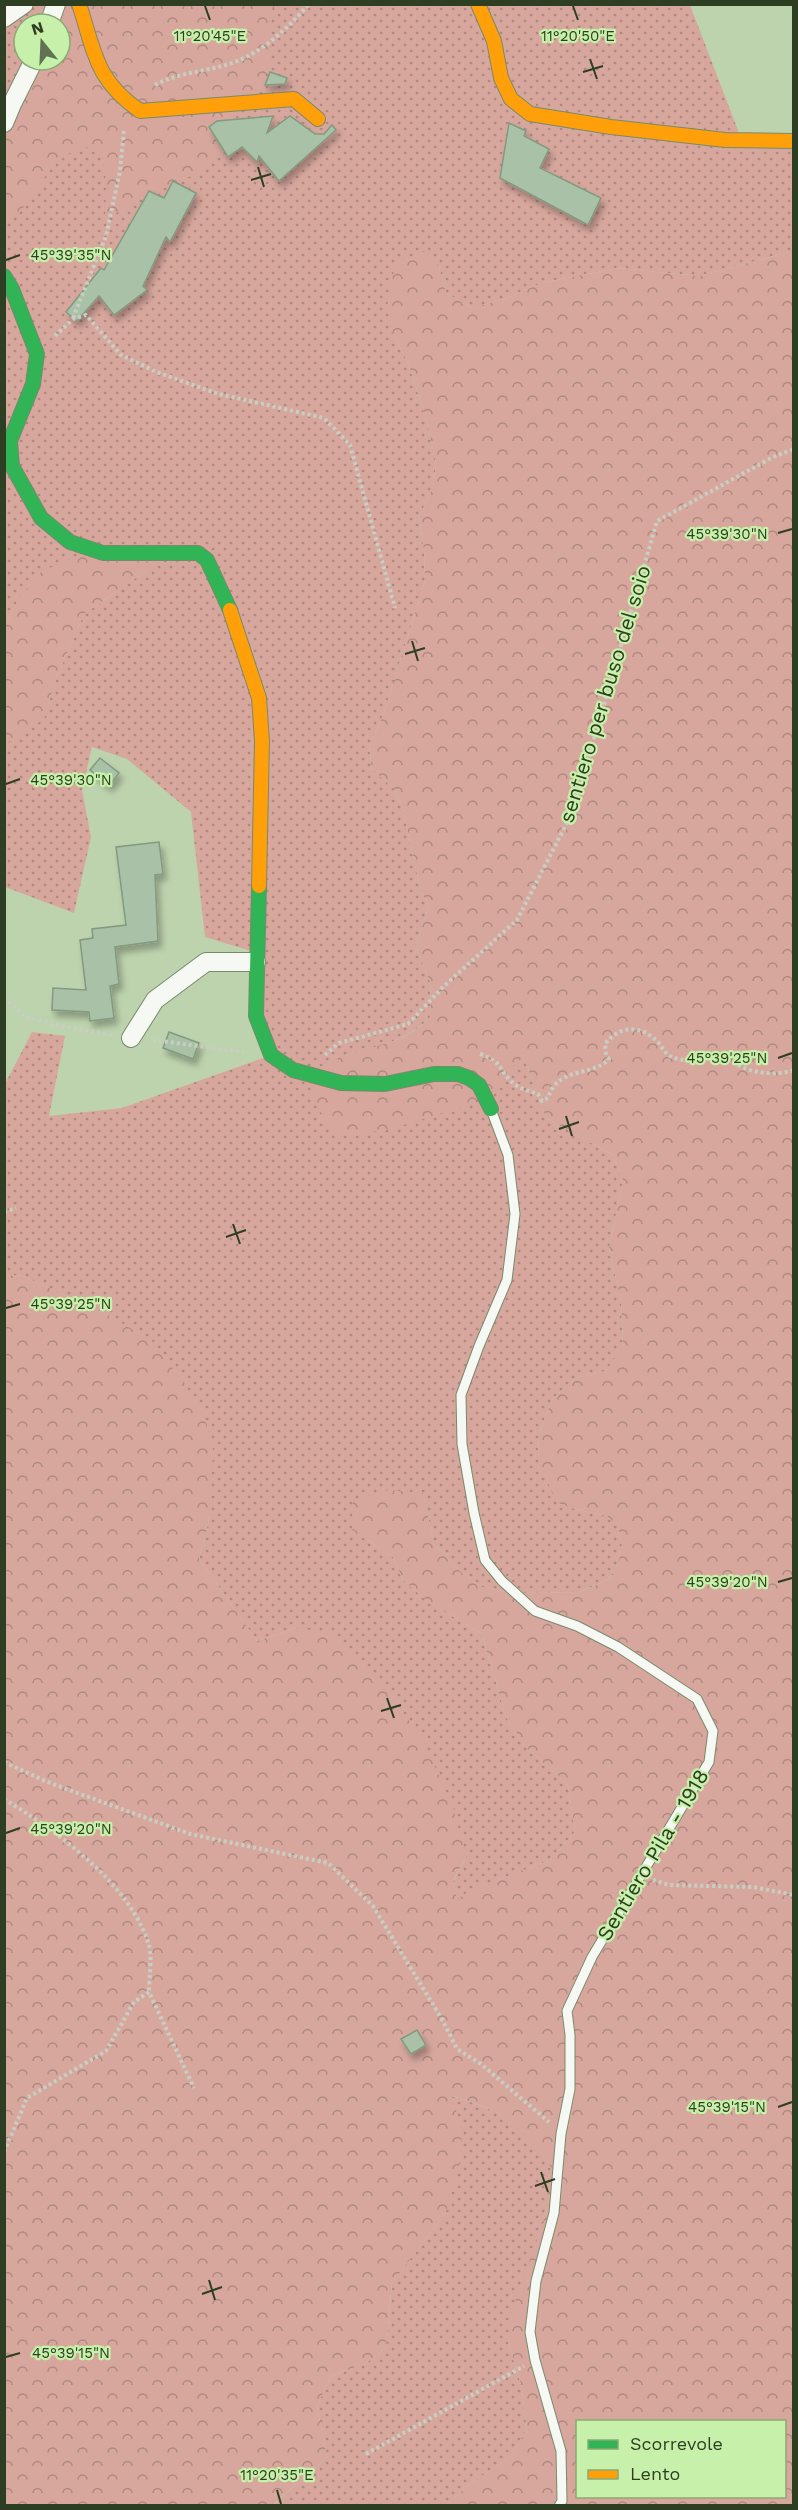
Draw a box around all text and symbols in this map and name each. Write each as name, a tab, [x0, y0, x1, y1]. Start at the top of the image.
north arrow	[12, 12, 72, 72]
text: N	[29, 17, 46, 39]
text: 11°20'45"E	[174, 27, 246, 45]
text: 11°20'50"E	[541, 27, 615, 45]
text: 45°39'35"N	[31, 246, 111, 264]
text: 45°39'30"N	[686, 525, 768, 543]
street label: sentiero per buso del soio	[553, 562, 656, 826]
text: 45°39'30"N	[30, 771, 112, 789]
text: 45°39'25"N	[687, 1049, 767, 1067]
text: 45°39'25"N	[31, 1295, 111, 1313]
text: 45°39'20"N	[686, 1573, 768, 1591]
street label: Sentiero Pila - 1918	[591, 1764, 714, 1945]
text: 45°39'20"N	[30, 1820, 112, 1838]
text: 45°39'15"N	[688, 2098, 766, 2116]
text: 45°39'15"N	[32, 2344, 110, 2362]
legend	[576, 2420, 786, 2498]
text: Scorrevole	[630, 2433, 723, 2454]
text: Lento	[630, 2463, 680, 2484]
text: 11°20'35"E	[240, 2466, 314, 2484]

